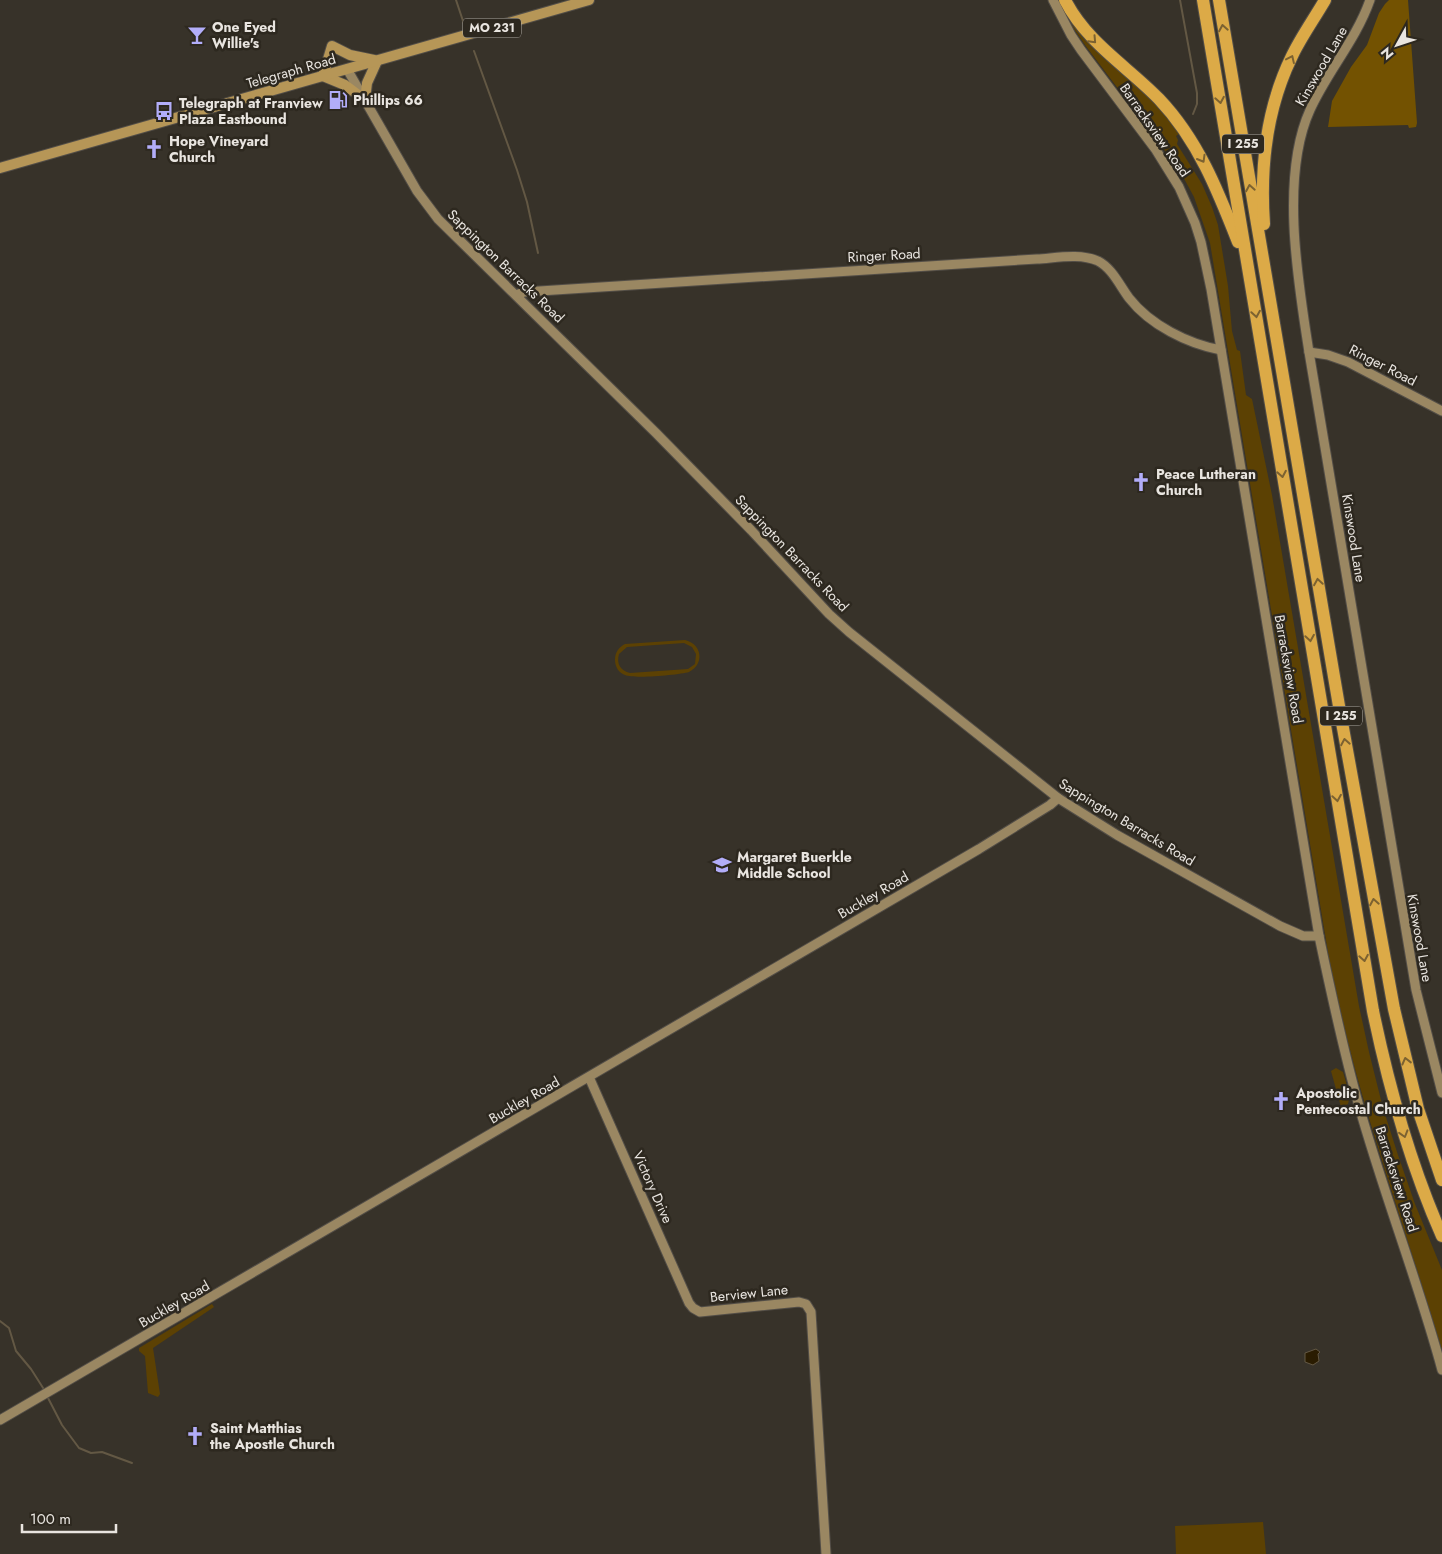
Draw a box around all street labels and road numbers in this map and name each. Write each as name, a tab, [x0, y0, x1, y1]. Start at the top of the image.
road number: MO 231	[463, 18, 521, 38]
street label: Kinswood Lane	[1290, 23, 1352, 109]
street label: Telegraph Road	[244, 49, 338, 93]
street label: Barracksview Road	[1115, 79, 1195, 181]
road number: I 255	[1222, 134, 1264, 154]
street label: Sappington Barracks Road	[443, 205, 569, 327]
street label: Ringer Road	[847, 243, 921, 267]
street label: Ringer Road	[1346, 339, 1420, 391]
street label: Sappington Barracks Road	[731, 490, 853, 616]
street label: Kinswood Lane	[1337, 493, 1371, 583]
street label: Barracksview Road	[1270, 613, 1308, 725]
road number: I 255	[1320, 706, 1362, 726]
street label: Sappington Barracks Road	[1055, 773, 1199, 871]
street label: Buckley Road	[834, 867, 912, 923]
street label: Kinswood Lane	[1402, 893, 1438, 983]
street label: Buckley Road	[485, 1072, 563, 1128]
street label: Barracksview Road	[1370, 1124, 1424, 1234]
street label: Victory Drive	[628, 1148, 678, 1226]
street label: Buckley Road	[135, 1276, 213, 1332]
street label: Berview Lane	[709, 1279, 789, 1307]

